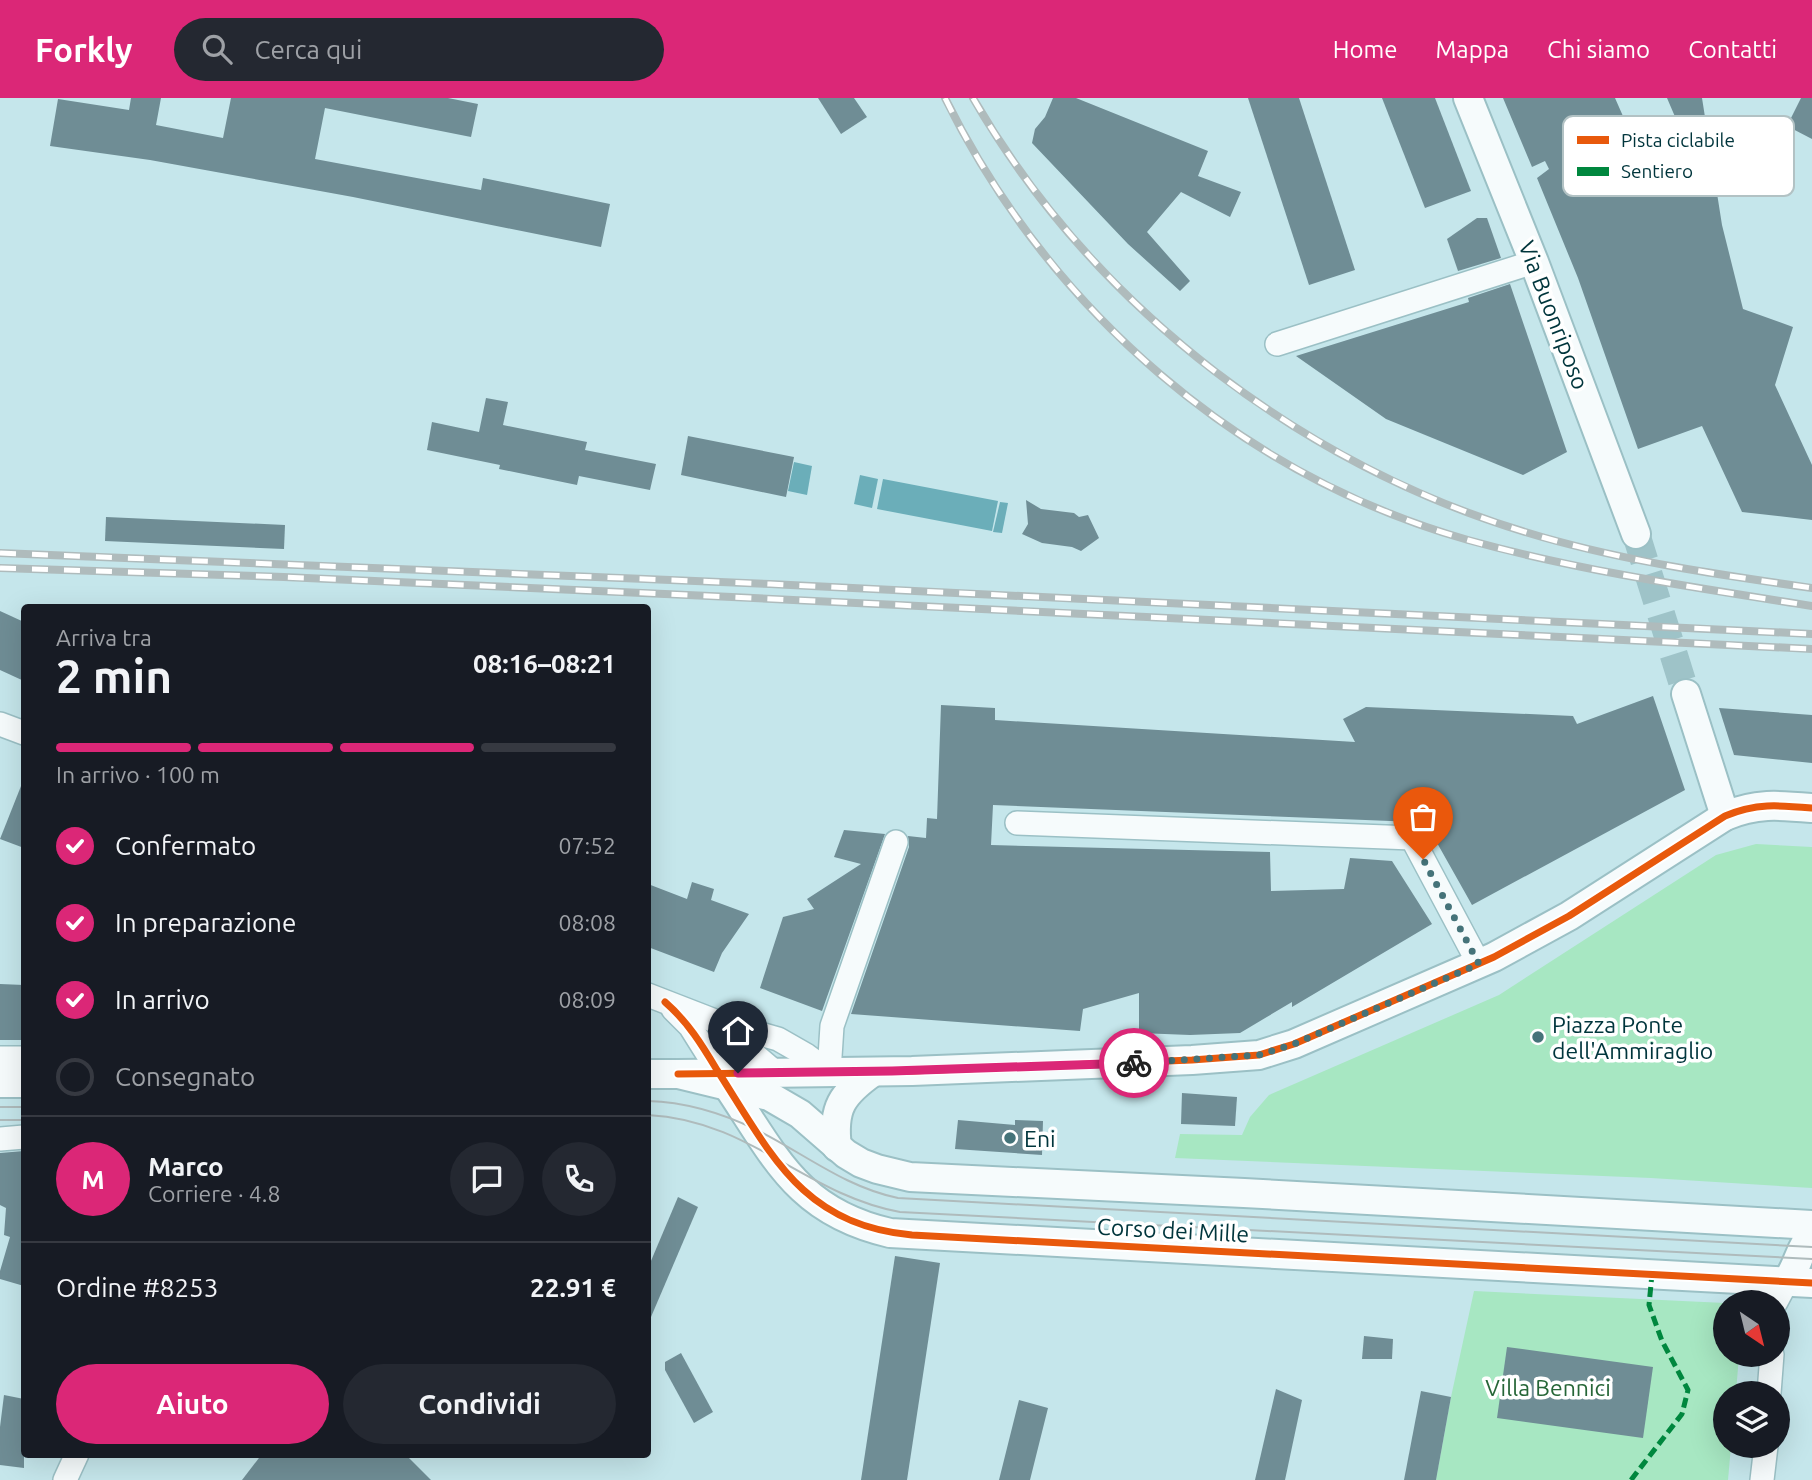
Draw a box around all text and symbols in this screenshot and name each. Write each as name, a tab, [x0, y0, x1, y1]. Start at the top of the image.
search box	[174, 18, 664, 81]
icon: search	[198, 30, 236, 68]
text: Forkly	[35, 31, 132, 68]
text: Cerca qui	[254, 35, 362, 64]
text: Home	[1333, 36, 1397, 63]
text: Mappa	[1435, 36, 1509, 63]
text: Chi siamo	[1547, 36, 1650, 63]
text: Contatti	[1688, 36, 1777, 63]
legend	[1563, 116, 1794, 196]
text: Pista ciclabile	[1621, 129, 1735, 151]
text: Sentiero	[1621, 160, 1693, 182]
street label: Via Buonriposo	[1514, 237, 1594, 393]
text: Arriva tra	[56, 625, 152, 650]
text: 08:16–08:21	[473, 649, 616, 678]
text: 2 min	[56, 650, 172, 702]
text: In arrivo · 100 m	[56, 762, 220, 787]
pin	[1393, 787, 1453, 859]
icon: bag	[1404, 798, 1442, 836]
icon: check	[56, 827, 94, 865]
text: Confermato	[115, 831, 256, 860]
text: 07:52	[558, 833, 616, 858]
icon: check	[56, 904, 94, 942]
text: In preparazione	[115, 908, 296, 937]
text: 08:08	[558, 910, 616, 935]
icon: check	[56, 981, 94, 1019]
text: In arrivo	[115, 985, 210, 1014]
text: 08:09	[558, 987, 616, 1012]
pin	[708, 1001, 768, 1073]
icon: home	[719, 1012, 757, 1050]
place label: Piazza Ponte dell'Ammiraglio	[1552, 1012, 1713, 1063]
courier	[1099, 1028, 1169, 1098]
marker: Piazza Ponte dell'Ammiraglio	[1530, 1029, 1546, 1045]
icon: bike	[1115, 1044, 1153, 1082]
text: Consegnato	[115, 1062, 255, 1091]
place label: Eni	[1024, 1126, 1056, 1151]
marker: Eni	[1002, 1130, 1018, 1146]
button: chat	[450, 1142, 524, 1216]
button: phone	[542, 1142, 616, 1216]
text: Marco	[148, 1152, 224, 1181]
text: M	[81, 1165, 105, 1194]
text: Corriere · 4.8	[148, 1181, 280, 1206]
street label: Corso dei Mille	[1096, 1214, 1250, 1246]
text: Ordine #8253	[56, 1273, 218, 1302]
text: 22.91 €	[530, 1273, 616, 1302]
north arrow	[1713, 1290, 1790, 1367]
map controls	[1713, 1290, 1790, 1458]
button: Aiuto	[56, 1364, 329, 1444]
button: Condividi	[343, 1364, 616, 1444]
park label: Villa Bennici	[1485, 1375, 1611, 1400]
button: layers	[1713, 1381, 1790, 1458]

